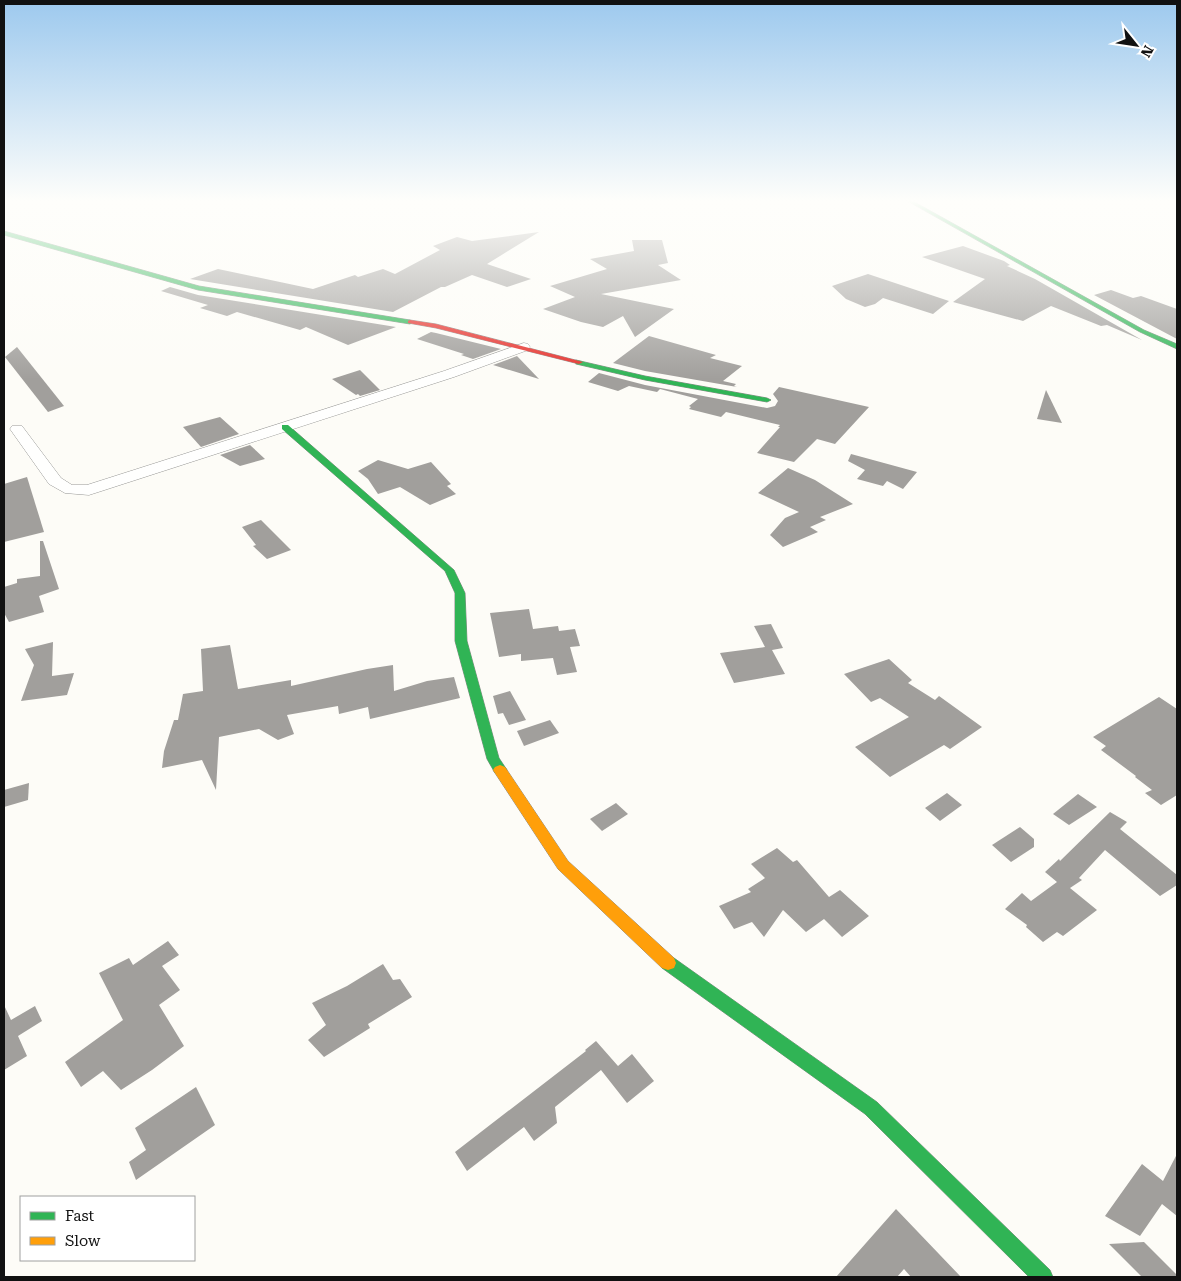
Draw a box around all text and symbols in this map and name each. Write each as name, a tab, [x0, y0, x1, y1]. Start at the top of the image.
north arrow	[1111, 20, 1161, 70]
text: N	[1138, 43, 1157, 60]
legend	[20, 1196, 195, 1261]
text: Fast	[65, 1207, 95, 1225]
text: Slow	[65, 1232, 101, 1250]

